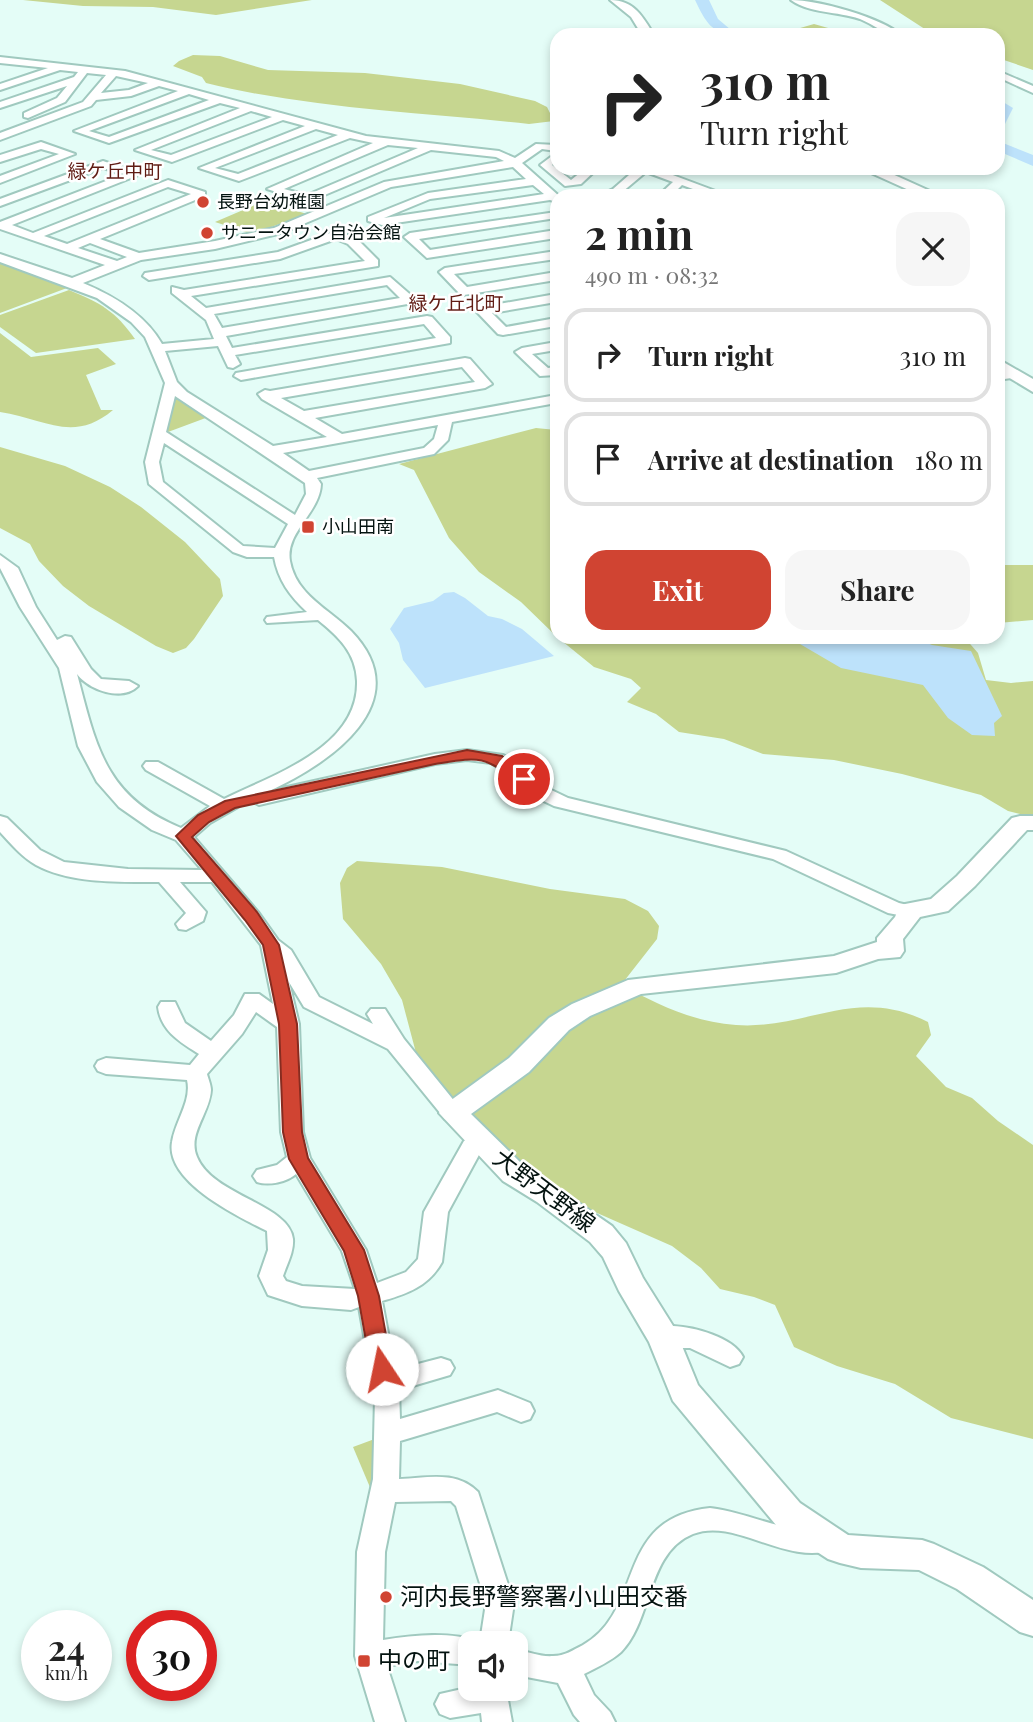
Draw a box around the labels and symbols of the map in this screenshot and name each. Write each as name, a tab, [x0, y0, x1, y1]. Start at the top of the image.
district label: 緑ケ丘中町	[67, 157, 163, 183]
place label: 長野台幼稚園	[217, 189, 325, 213]
marker: 長野台幼稚園	[195, 194, 211, 210]
place label: サニータウン自治会館	[221, 220, 401, 244]
marker: サニータウン自治会館	[199, 225, 215, 241]
district label: 緑ケ丘北町	[408, 289, 504, 315]
place label: 小山田南	[322, 514, 394, 538]
marker: 小山田南	[300, 519, 316, 535]
pin	[494, 749, 554, 809]
street label: 大野天野線	[488, 1141, 603, 1238]
position arrow	[345, 1332, 419, 1406]
place label: 河内長野警察署小山田交番	[400, 1579, 688, 1611]
marker: 河内長野警察署小山田交番	[378, 1589, 394, 1605]
speed limit sign: 30	[126, 1610, 217, 1701]
place label: 中の町	[378, 1643, 450, 1675]
marker: 中の町	[356, 1653, 372, 1669]

